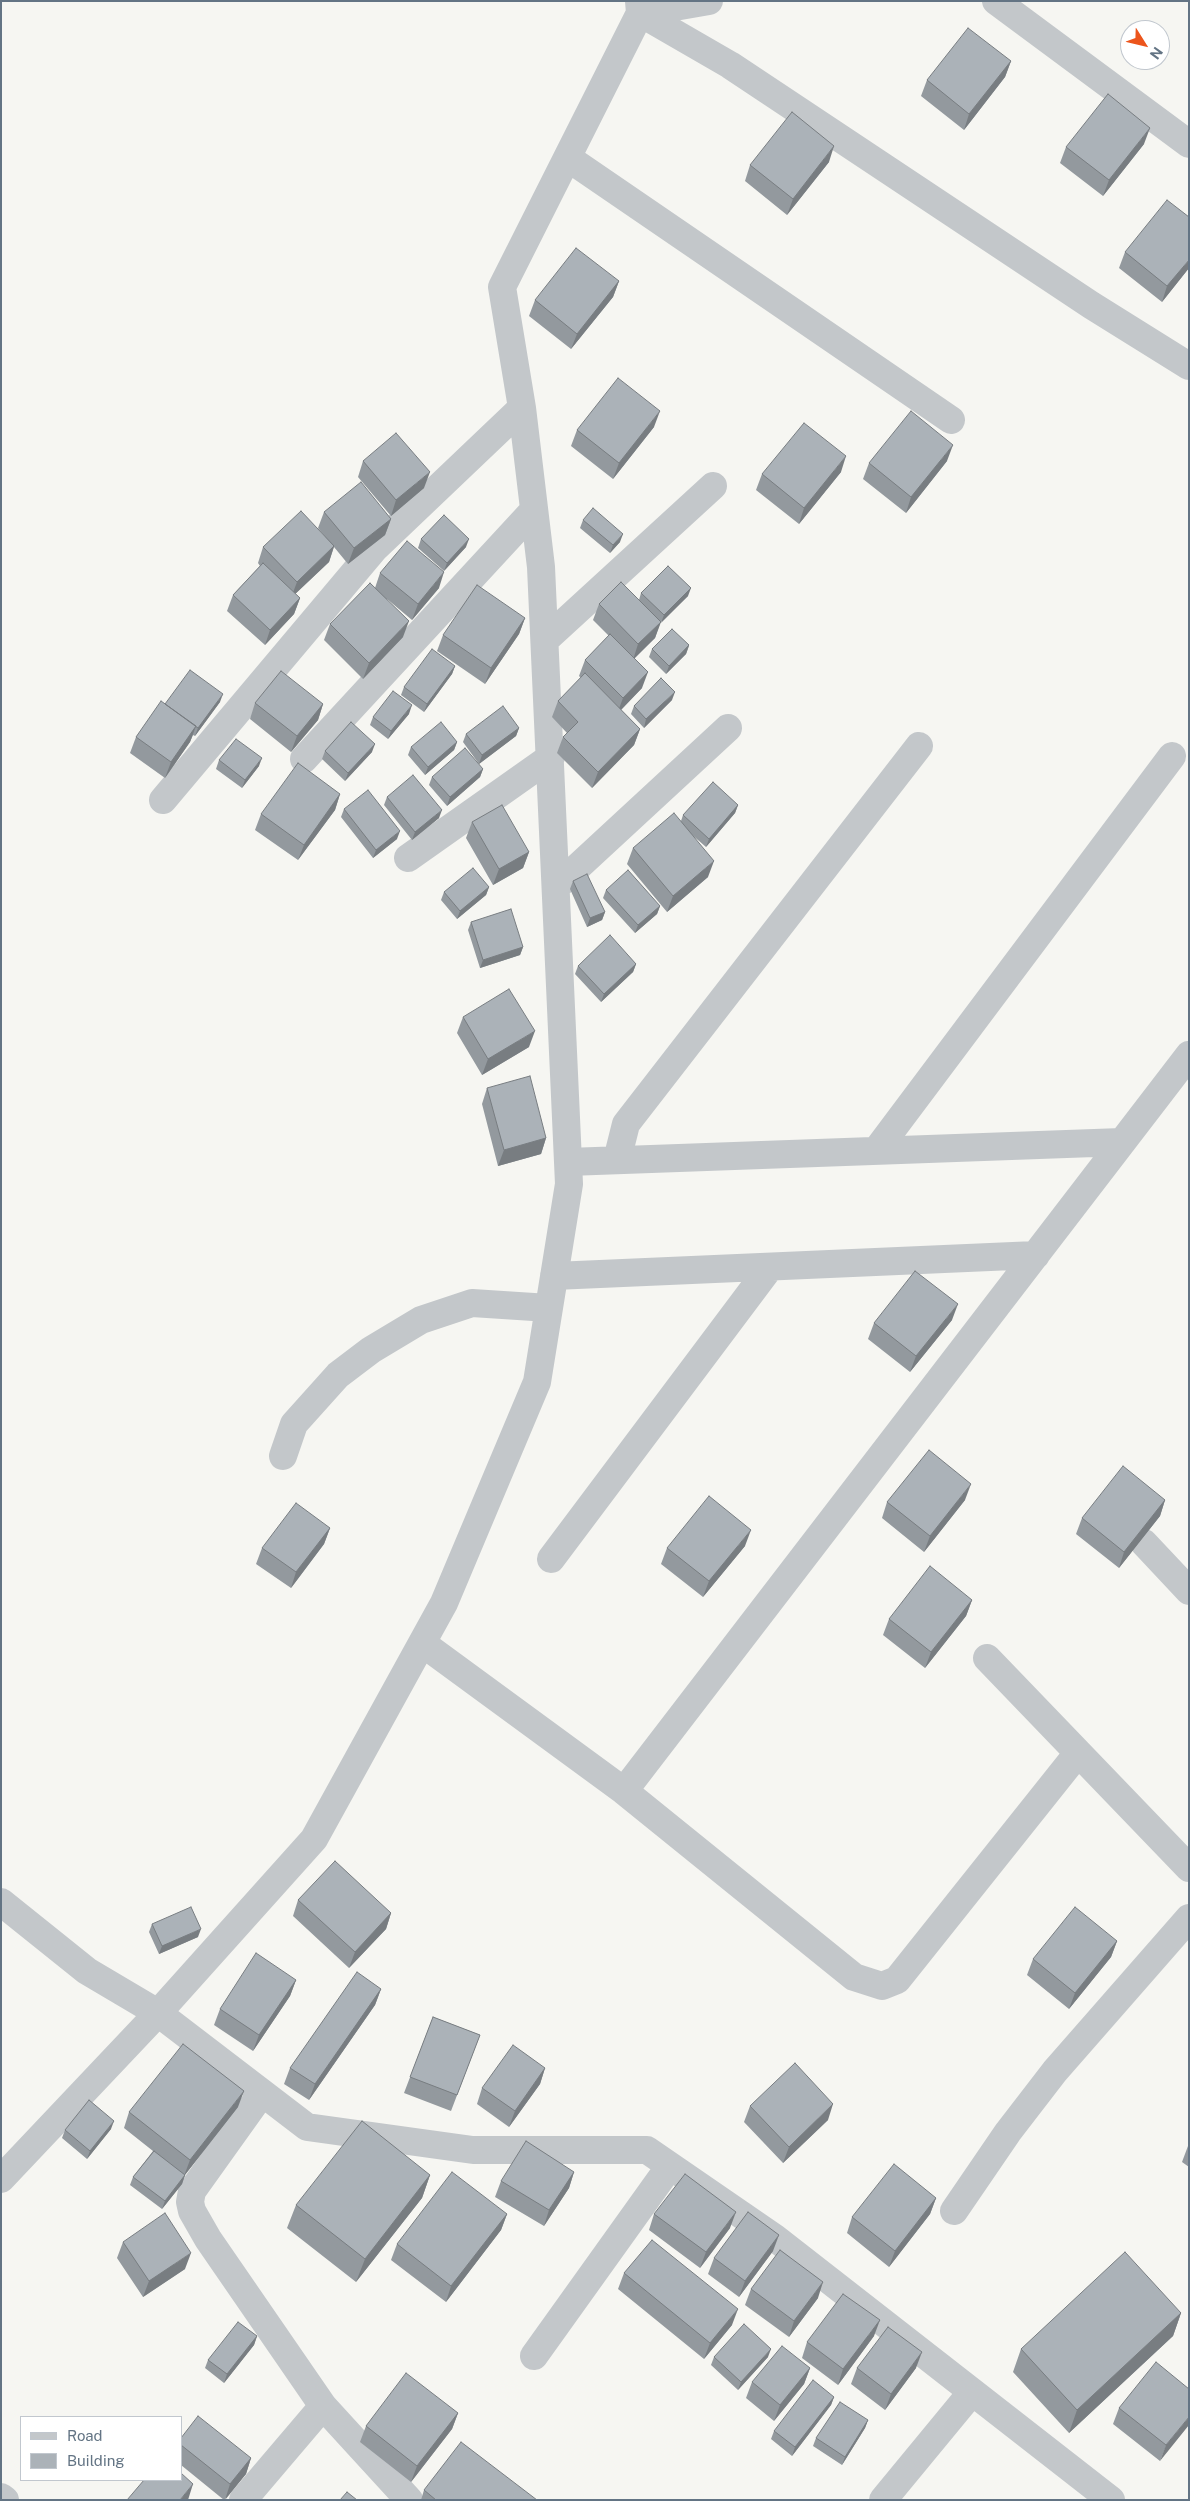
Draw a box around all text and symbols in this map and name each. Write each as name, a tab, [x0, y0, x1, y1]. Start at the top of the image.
north arrow	[1120, 20, 1170, 70]
text: N	[1147, 44, 1166, 62]
legend	[20, 2416, 182, 2481]
text: Road	[67, 2427, 103, 2444]
text: Building	[67, 2452, 125, 2469]

